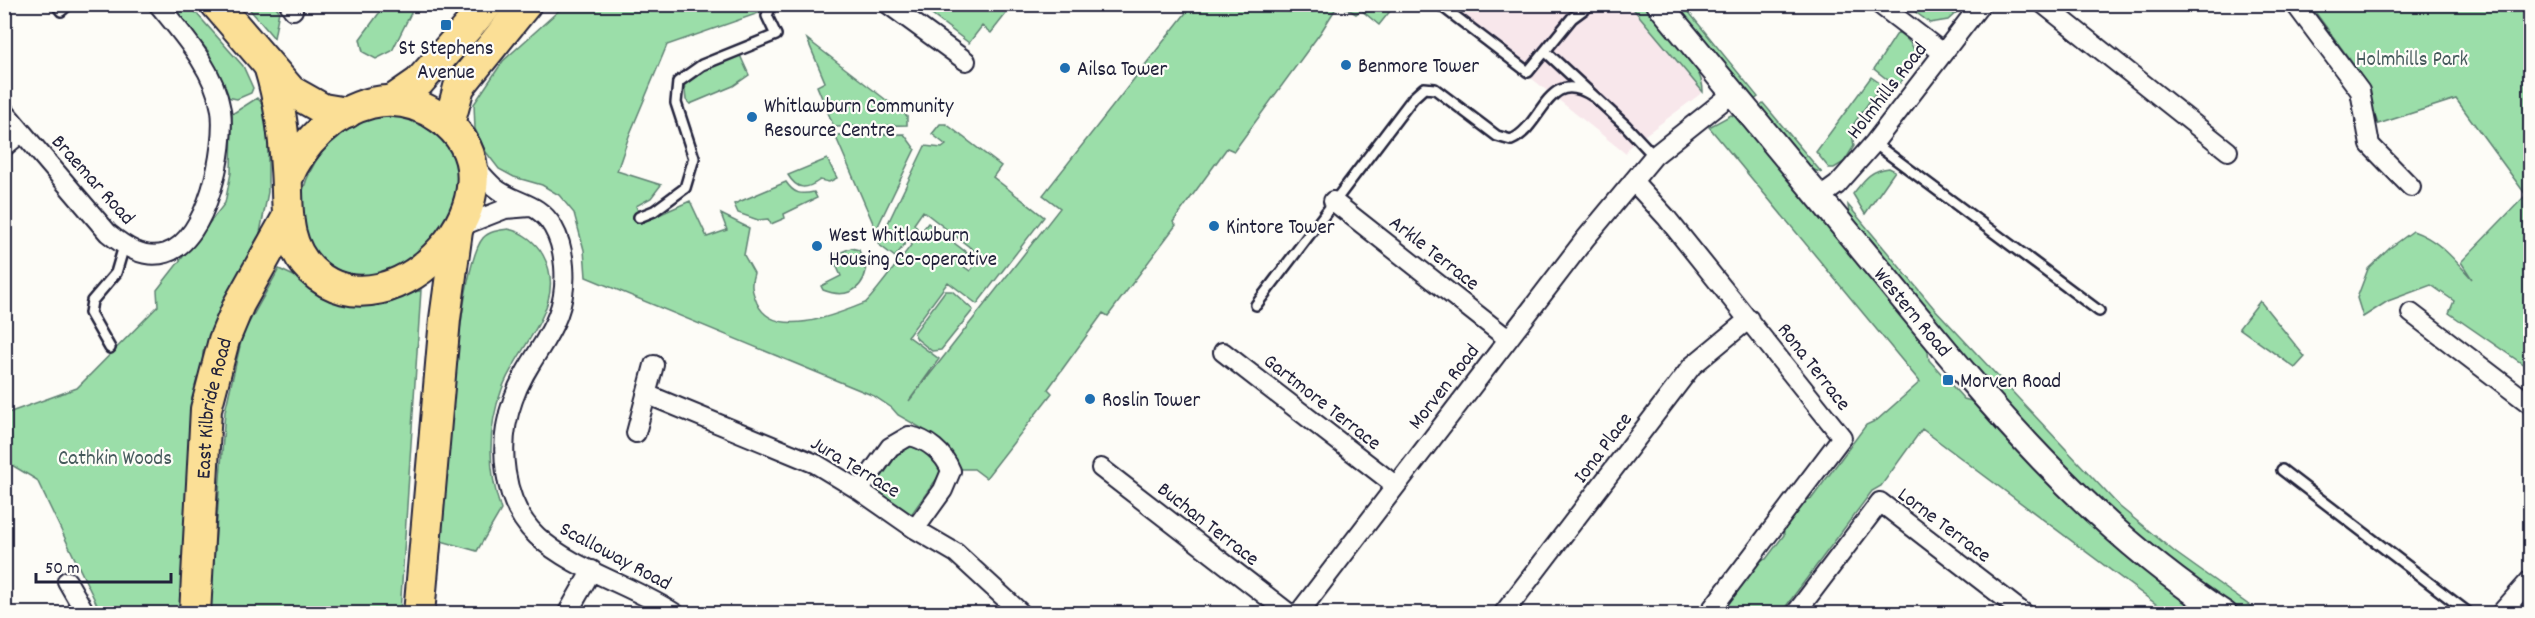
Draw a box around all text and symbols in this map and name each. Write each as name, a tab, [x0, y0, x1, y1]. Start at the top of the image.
marker: St Stephens Avenue	[439, 18, 453, 32]
place label: St Stephens Avenue	[398, 35, 494, 89]
street label: Holmhills Road	[1841, 37, 1936, 147]
park label: Holmhills Park	[2356, 46, 2468, 76]
place label: Benmore Tower	[1358, 53, 1479, 83]
place label: Ailsa Tower	[1077, 56, 1167, 86]
marker: Benmore Tower	[1339, 58, 1353, 72]
marker: Ailsa Tower	[1058, 61, 1072, 75]
place label: Whitlawburn Community Resource Centre	[764, 93, 954, 147]
marker: Whitlawburn Community Resource Centre	[745, 110, 759, 124]
street label: Braemar Road	[43, 129, 141, 233]
street label: Arkle Terrace	[1381, 209, 1485, 299]
place label: Kintore Tower	[1226, 214, 1335, 244]
marker: Kintore Tower	[1207, 219, 1221, 233]
place label: West Whitlawburn Housing Co-operative	[829, 222, 997, 276]
marker: West Whitlawburn Housing Co-operative	[810, 239, 824, 253]
street label: Western Road	[1865, 262, 1957, 365]
street label: Rona Terrace	[1769, 317, 1857, 418]
street label: East Kilbride Road	[190, 335, 242, 480]
street label: Morven Road	[1402, 339, 1488, 437]
street label: Gartmore Terrace	[1256, 348, 1386, 459]
place label: Morven Road	[1960, 368, 2061, 398]
marker: Morven Road	[1941, 373, 1955, 387]
place label: Roslin Tower	[1102, 387, 1200, 417]
marker: Roslin Tower	[1083, 392, 1097, 406]
street label: Iona Place	[1568, 407, 1641, 491]
street label: Jura Terrace	[804, 430, 905, 507]
park label: Cathkin Woods	[58, 445, 172, 475]
street label: Buchan Terrace	[1150, 476, 1265, 575]
street label: Lorne Terrace	[1890, 481, 1996, 572]
street label: Scalloway Road	[553, 516, 676, 600]
scale bar	[36, 546, 171, 584]
text: 50 m	[45, 557, 80, 582]

